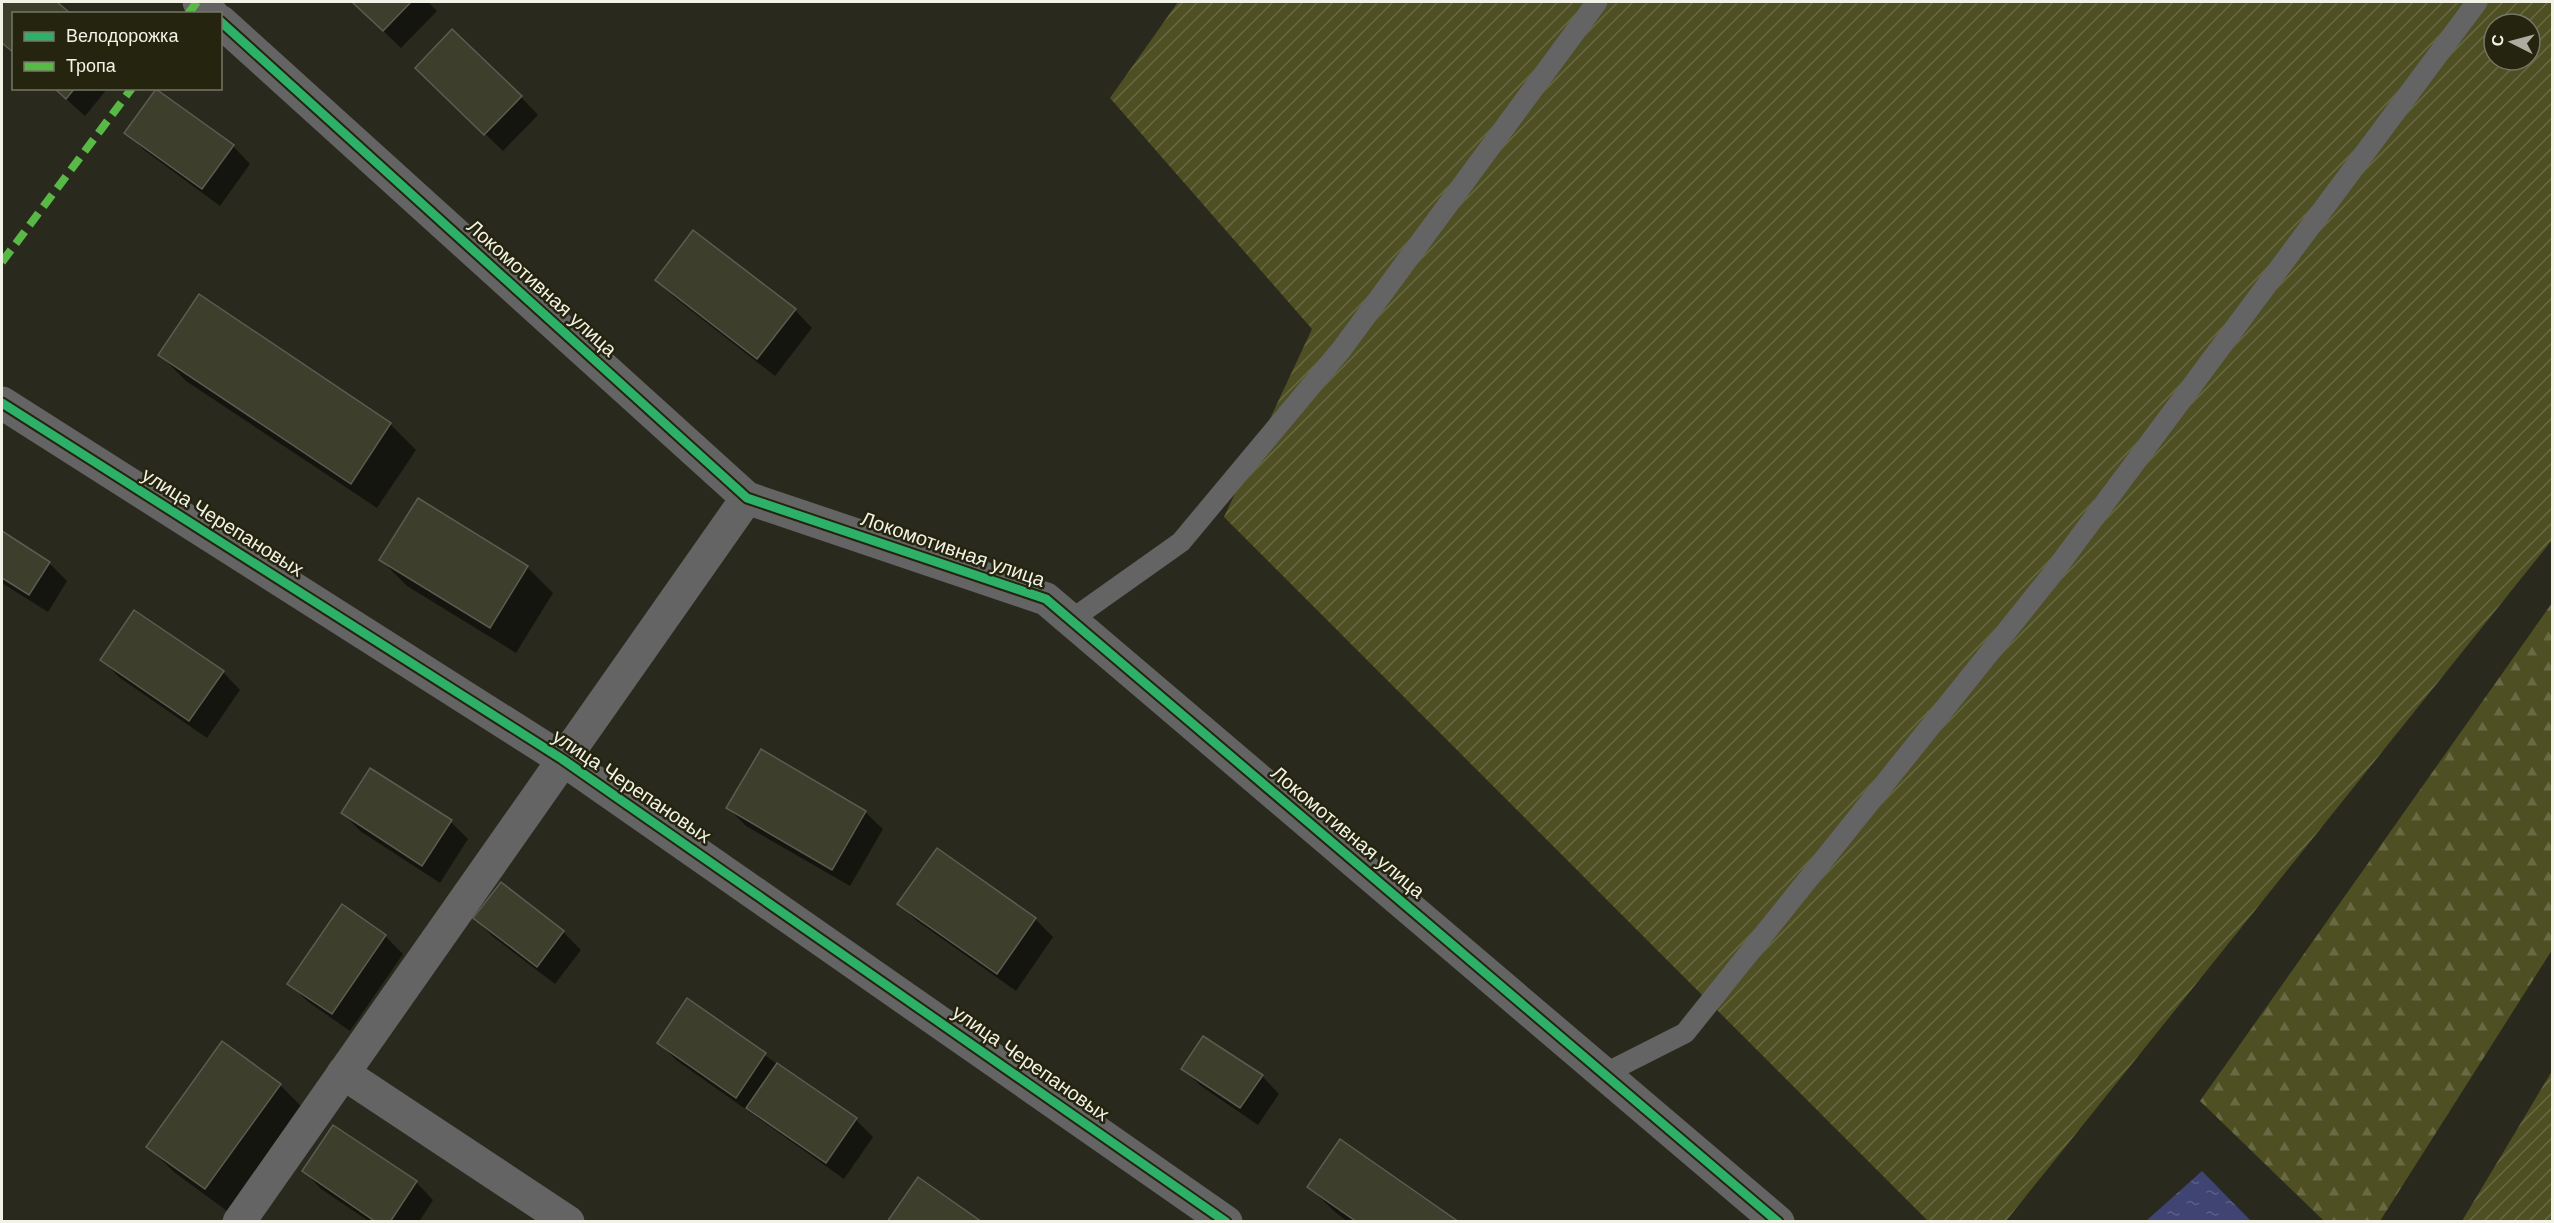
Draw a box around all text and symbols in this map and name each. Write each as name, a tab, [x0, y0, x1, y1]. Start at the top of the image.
legend	[12, 12, 222, 90]
north arrow	[2482, 12, 2542, 72]
text: Велодорожка	[66, 24, 179, 48]
text: С	[2487, 33, 2509, 47]
text: Тропа	[66, 54, 117, 78]
street label: Локомотивная улица	[462, 214, 623, 363]
street label: улица Черепановых	[137, 462, 309, 582]
street label: Локомотивная улица	[858, 505, 1049, 593]
street label: улица Черепановых	[548, 723, 716, 849]
street label: Локомотивная улица	[1266, 760, 1431, 905]
street label: улица Черепановых	[947, 999, 1115, 1127]

